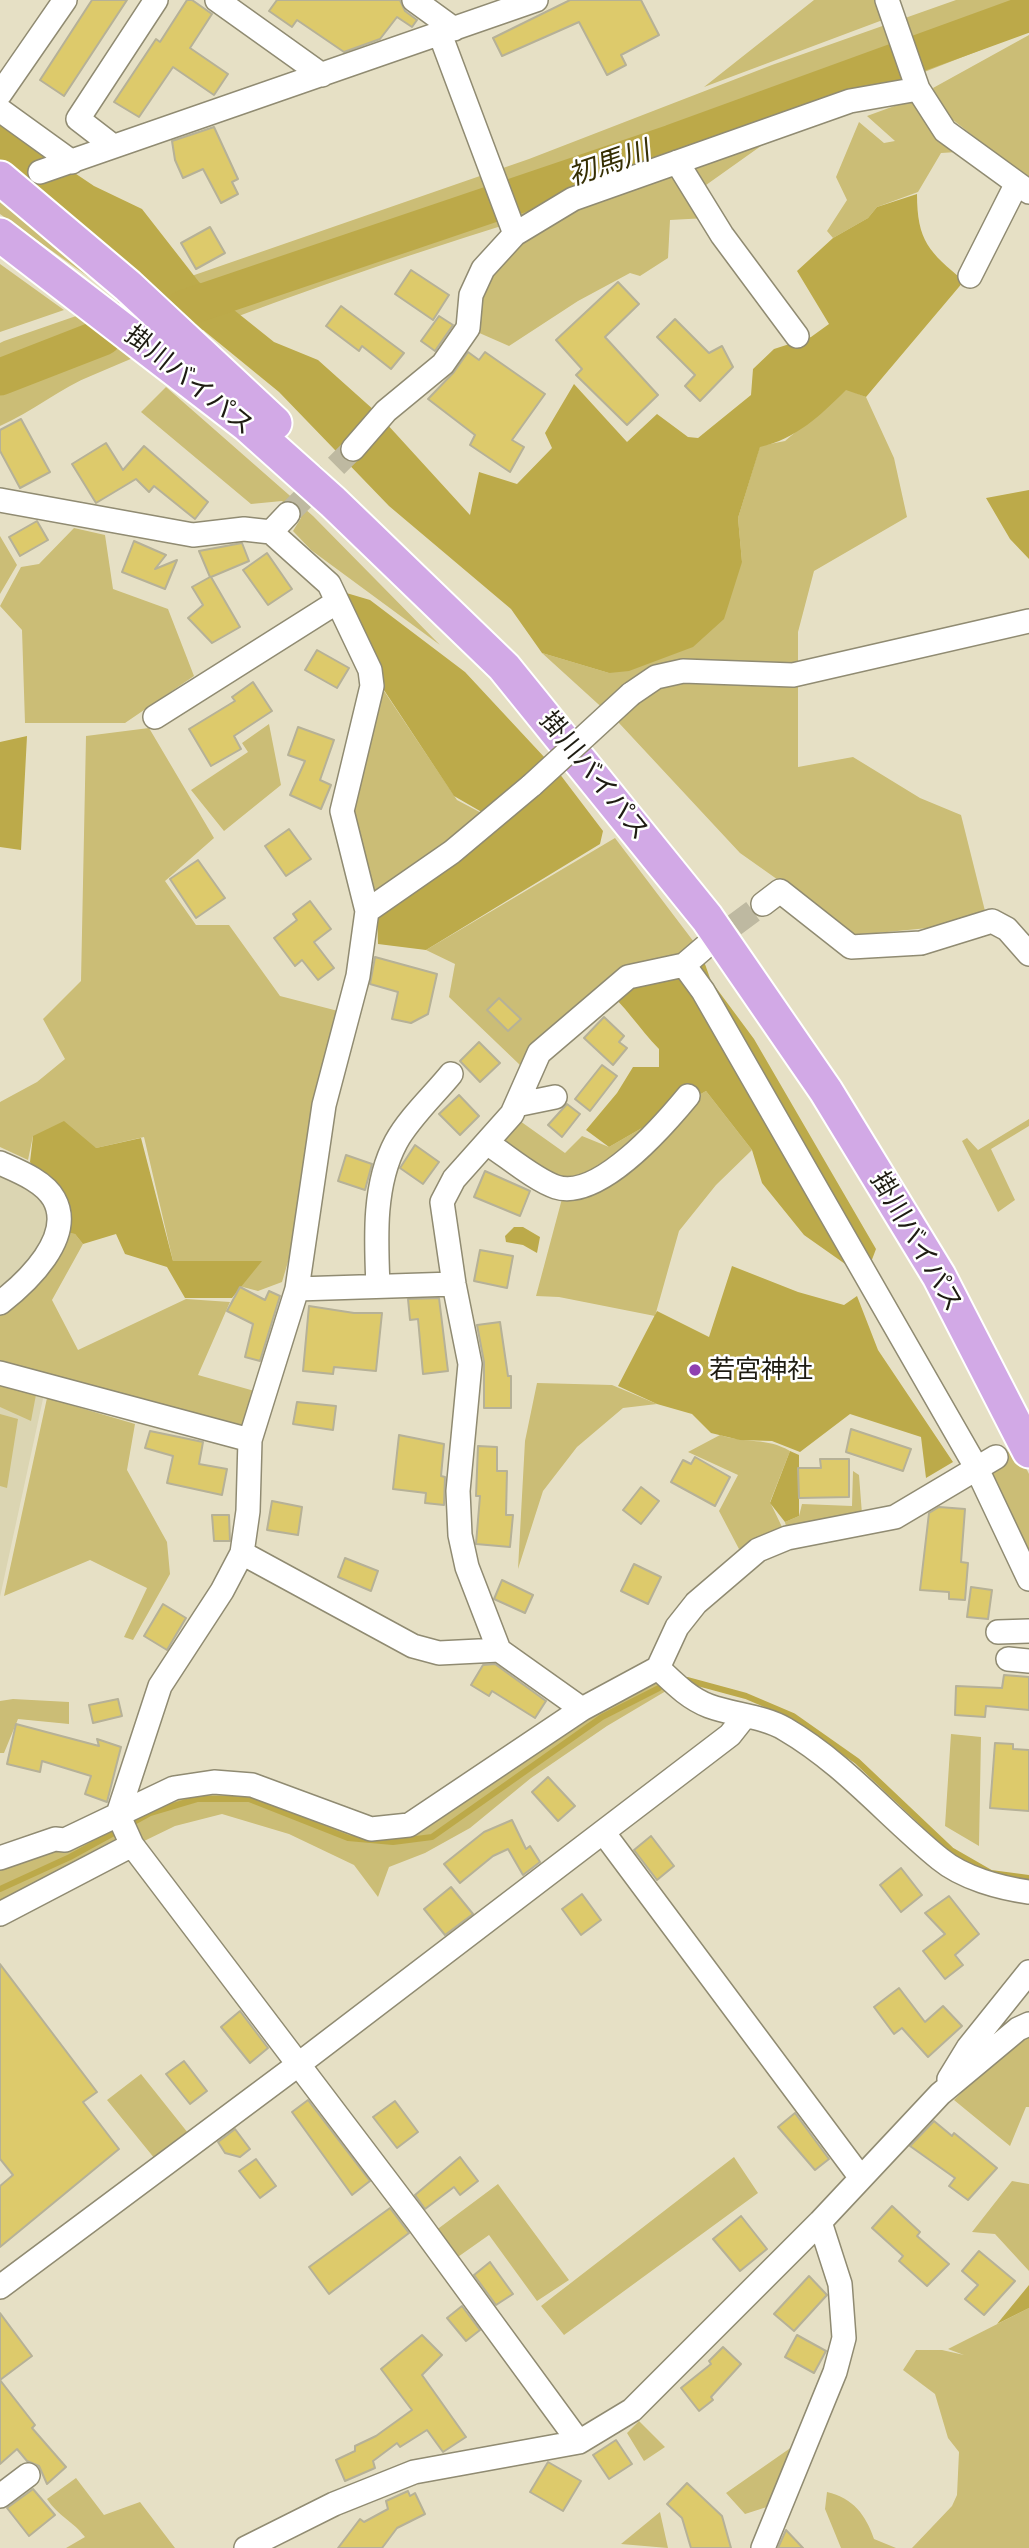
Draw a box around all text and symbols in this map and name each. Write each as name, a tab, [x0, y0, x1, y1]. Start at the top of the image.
water label: 初馬川	[564, 134, 654, 194]
street label: 掛川バイパス	[119, 320, 259, 442]
street label: 掛川バイパス	[533, 706, 655, 846]
street label: 掛川バイパス	[863, 1167, 969, 1317]
place label: 若宮神社	[709, 1354, 813, 1386]
marker: 若宮神社	[687, 1362, 703, 1378]

